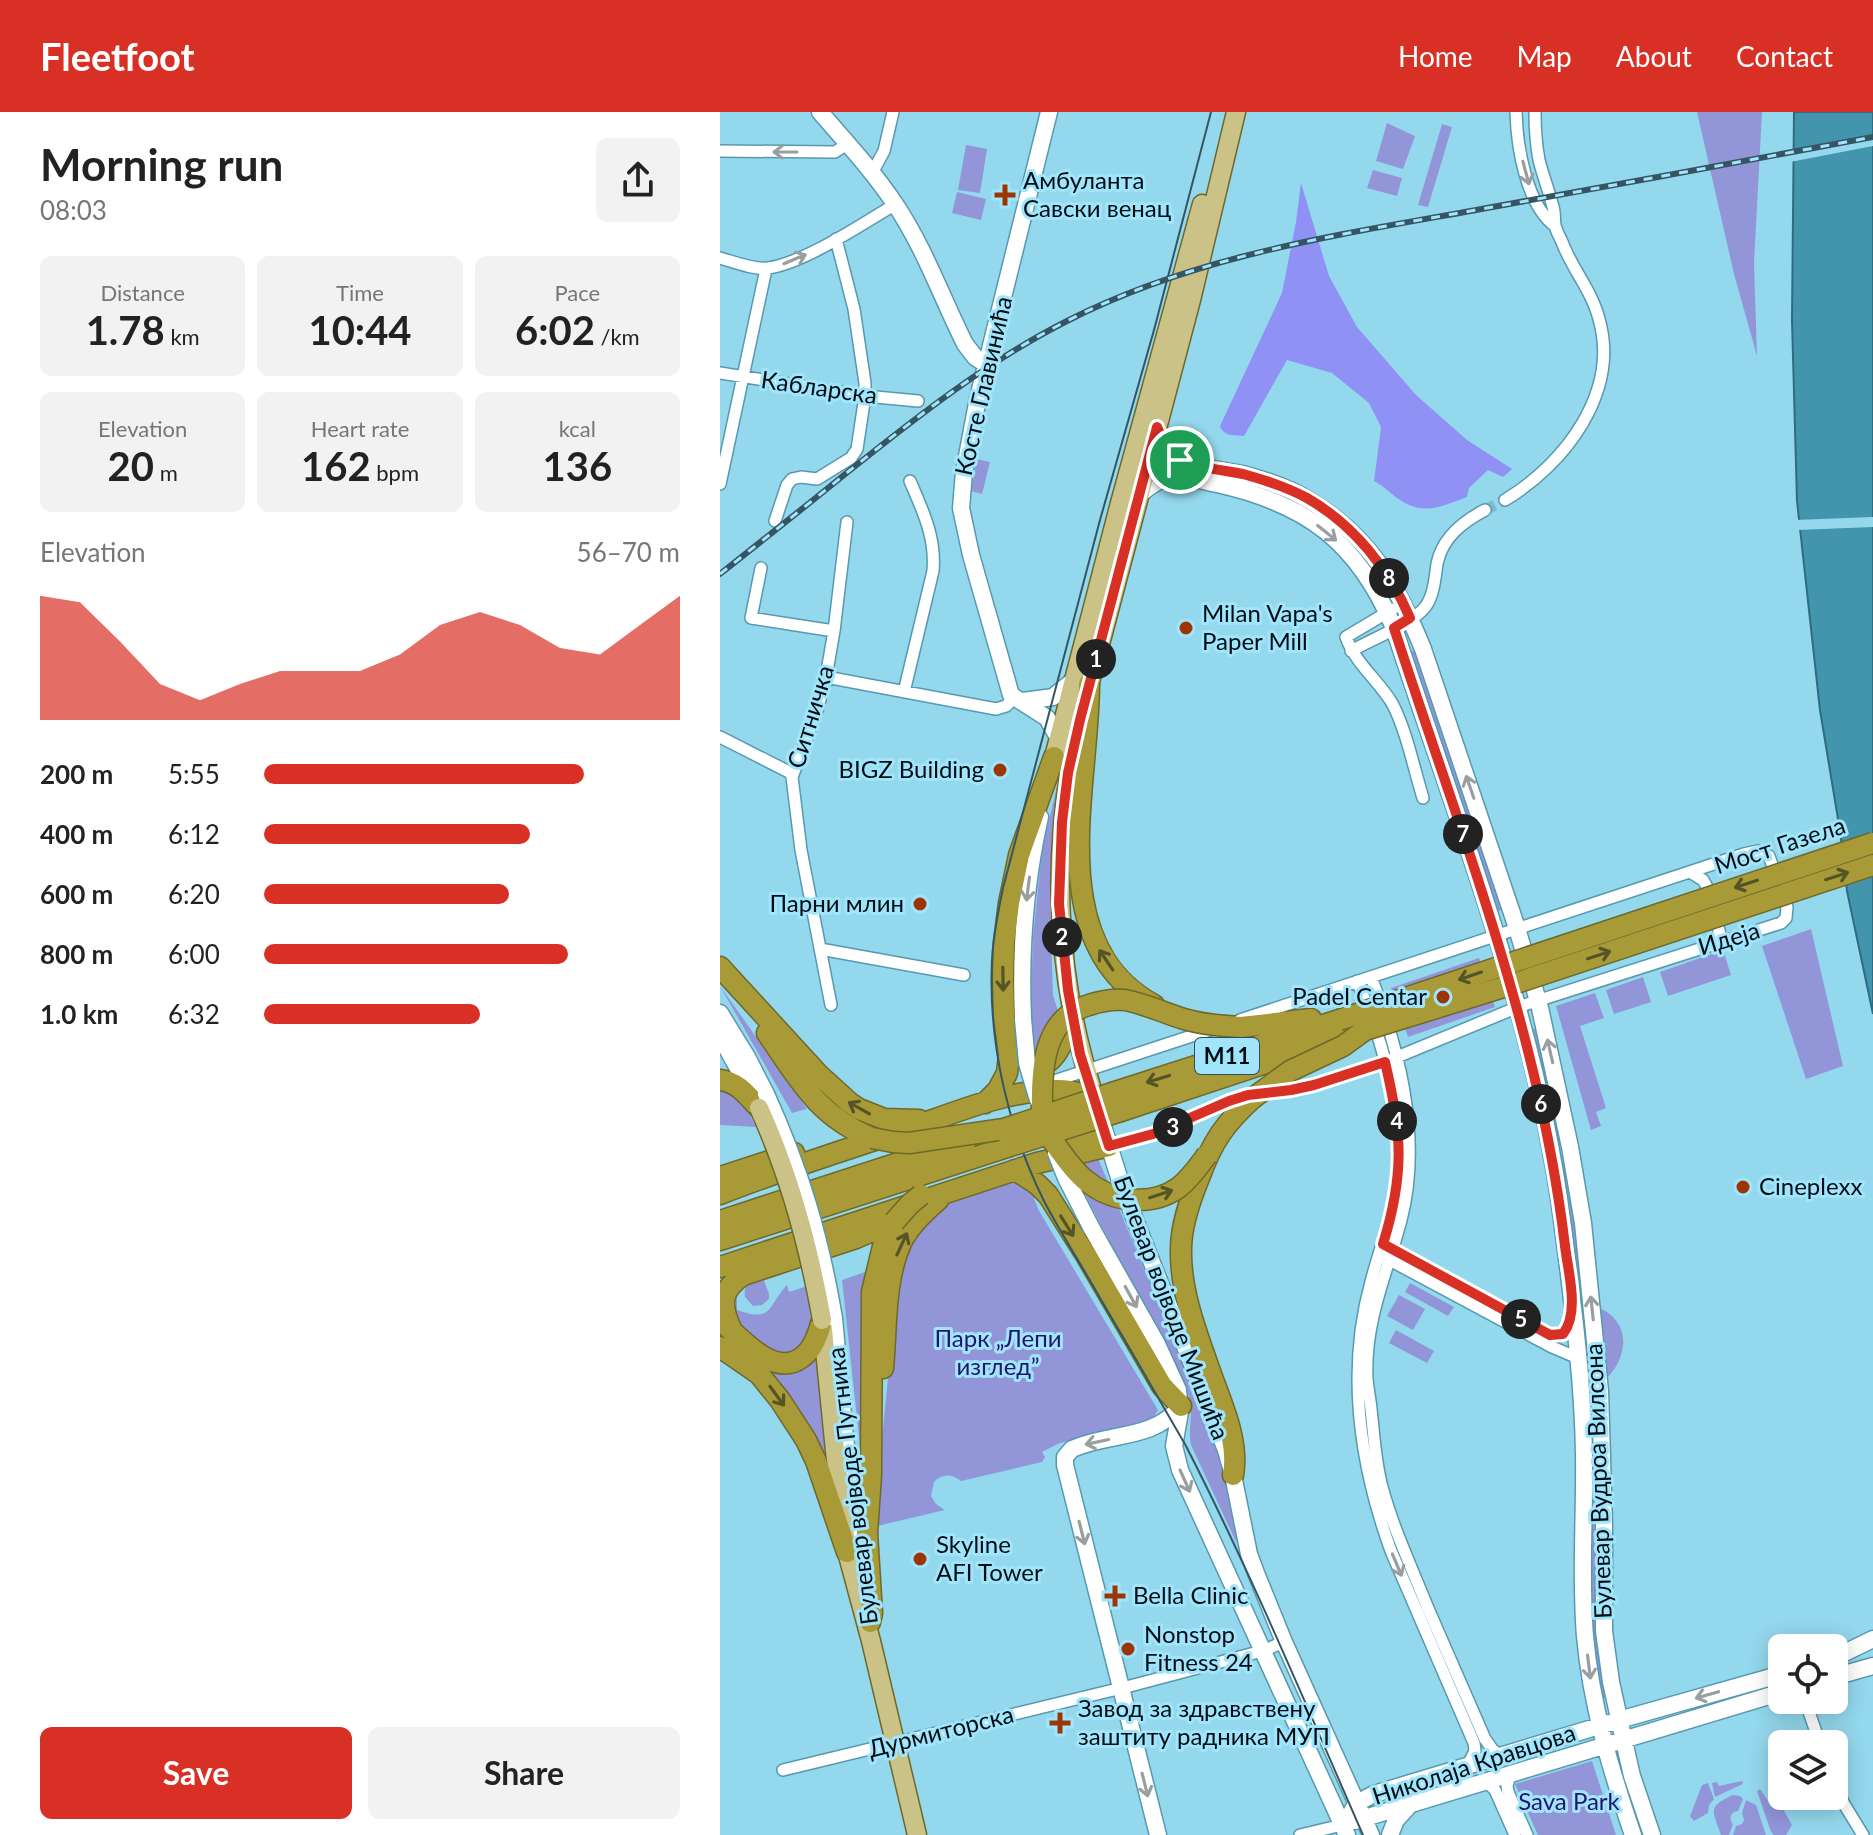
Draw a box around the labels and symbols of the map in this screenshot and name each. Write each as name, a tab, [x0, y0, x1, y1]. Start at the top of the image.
one-way arrow	[772, 144, 799, 160]
one-way arrow	[1520, 159, 1535, 185]
place label: Амбуланта Савски венац	[1023, 165, 1172, 222]
marker: Амбуланта Савски венац	[994, 184, 1016, 206]
one-way arrow	[782, 250, 807, 265]
street label: Косте Главинића	[948, 293, 1017, 478]
street label: Кабларска	[759, 364, 879, 409]
pin	[1146, 426, 1214, 494]
one-way arrow	[1316, 524, 1336, 542]
pin: 8	[1369, 558, 1409, 598]
place label: Milan Vapa's Paper Mill	[1202, 598, 1333, 655]
marker: Milan Vapa's Paper Mill	[1177, 619, 1195, 637]
pin: 1	[1076, 639, 1116, 679]
street label: Ситничка	[780, 662, 839, 771]
place label: BIGZ Building	[838, 754, 984, 783]
marker: BIGZ Building	[991, 761, 1009, 779]
one-way arrow	[1461, 774, 1476, 799]
street label: Мост Газела	[1710, 810, 1849, 879]
pin: 7	[1443, 814, 1483, 854]
one-way arrow	[1825, 868, 1850, 883]
one-way arrow	[1020, 875, 1035, 902]
one-way arrow	[1733, 878, 1758, 893]
place label: Парни млин	[770, 888, 904, 917]
marker: Парни млин	[911, 895, 929, 913]
street label: Идеја	[1694, 914, 1763, 961]
pin: 2	[1042, 917, 1082, 957]
one-way arrow	[1586, 947, 1611, 962]
one-way arrow	[1097, 949, 1114, 971]
one-way arrow	[996, 965, 1011, 992]
one-way arrow	[1457, 970, 1482, 985]
place label: Padel Centar	[1292, 981, 1427, 1010]
marker: Padel Centar	[1434, 988, 1452, 1006]
road number: M11	[1195, 1038, 1259, 1074]
one-way arrow	[1542, 1039, 1557, 1065]
one-way arrow	[1146, 1072, 1172, 1087]
pin: 6	[1521, 1084, 1561, 1124]
one-way arrow	[848, 1100, 872, 1115]
pin: 4	[1377, 1101, 1417, 1141]
pin: 3	[1153, 1107, 1193, 1147]
street label: Булевар војводе Мишића	[1109, 1171, 1236, 1444]
place label: Cineplexx	[1759, 1171, 1862, 1200]
marker: Cineplexx	[1734, 1178, 1752, 1196]
one-way arrow	[1148, 1186, 1173, 1201]
one-way arrow	[1060, 1214, 1076, 1237]
one-way arrow	[895, 1232, 910, 1256]
one-way arrow	[1123, 1284, 1139, 1308]
one-way arrow	[1585, 1295, 1600, 1322]
pin: 5	[1501, 1299, 1541, 1339]
park label: Парк „Лепи изглед”	[934, 1323, 1062, 1380]
street label: Булевар Вудроа Вилсона	[1578, 1343, 1617, 1619]
street label: Булевар војводе Путника	[820, 1346, 883, 1626]
one-way arrow	[768, 1385, 785, 1406]
one-way arrow	[1085, 1435, 1110, 1450]
one-way arrow	[1179, 1469, 1194, 1493]
one-way arrow	[1076, 1520, 1091, 1546]
place label: Skyline AFI Tower	[936, 1529, 1043, 1586]
marker: Skyline AFI Tower	[911, 1550, 929, 1568]
one-way arrow	[1391, 1552, 1405, 1577]
place label: Bella Clinic	[1133, 1580, 1248, 1609]
marker: Bella Clinic	[1104, 1585, 1126, 1607]
place label: Nonstop Fitness 24	[1144, 1619, 1253, 1676]
marker: Nonstop Fitness 24	[1119, 1640, 1137, 1658]
one-way arrow	[1582, 1654, 1597, 1680]
one-way arrow	[1695, 1689, 1720, 1703]
place label: Завод за здравствену заштиту радника МУП	[1078, 1693, 1330, 1750]
street label: Дурмиторска	[865, 1698, 1016, 1763]
marker: Завод за здравствену заштиту радника МУП	[1049, 1712, 1071, 1734]
street label: Николаја Кравцова	[1368, 1717, 1579, 1810]
one-way arrow	[1139, 1772, 1154, 1798]
park label: Sava Park	[1518, 1786, 1621, 1815]

